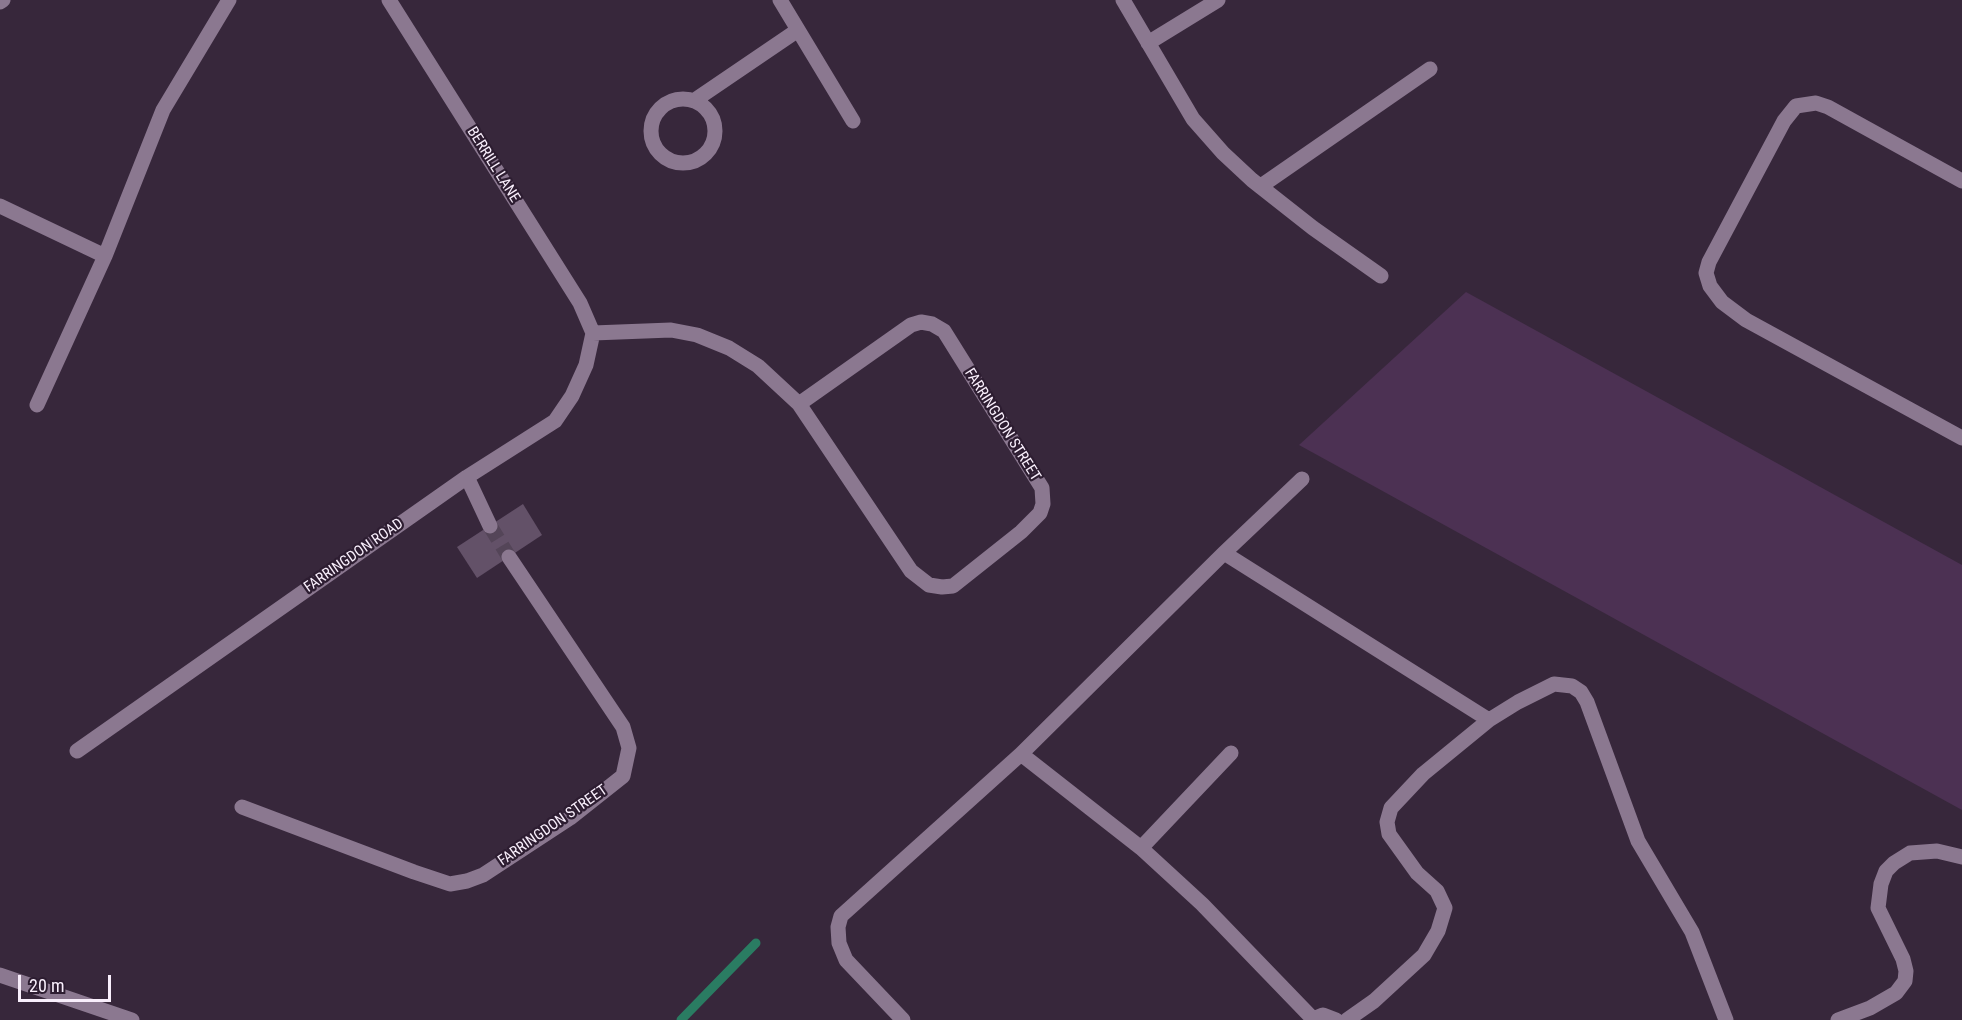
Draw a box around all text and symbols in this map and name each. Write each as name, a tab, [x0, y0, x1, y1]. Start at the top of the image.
street label: BERRILL LANE	[463, 124, 523, 206]
street label: FARRINGDON STREET	[960, 365, 1044, 485]
street label: FARRINGDON ROAD	[301, 515, 407, 597]
street label: FARRINGDON STREET	[495, 782, 611, 870]
scale bar	[21, 963, 114, 1001]
text: 20 m	[29, 975, 64, 996]

